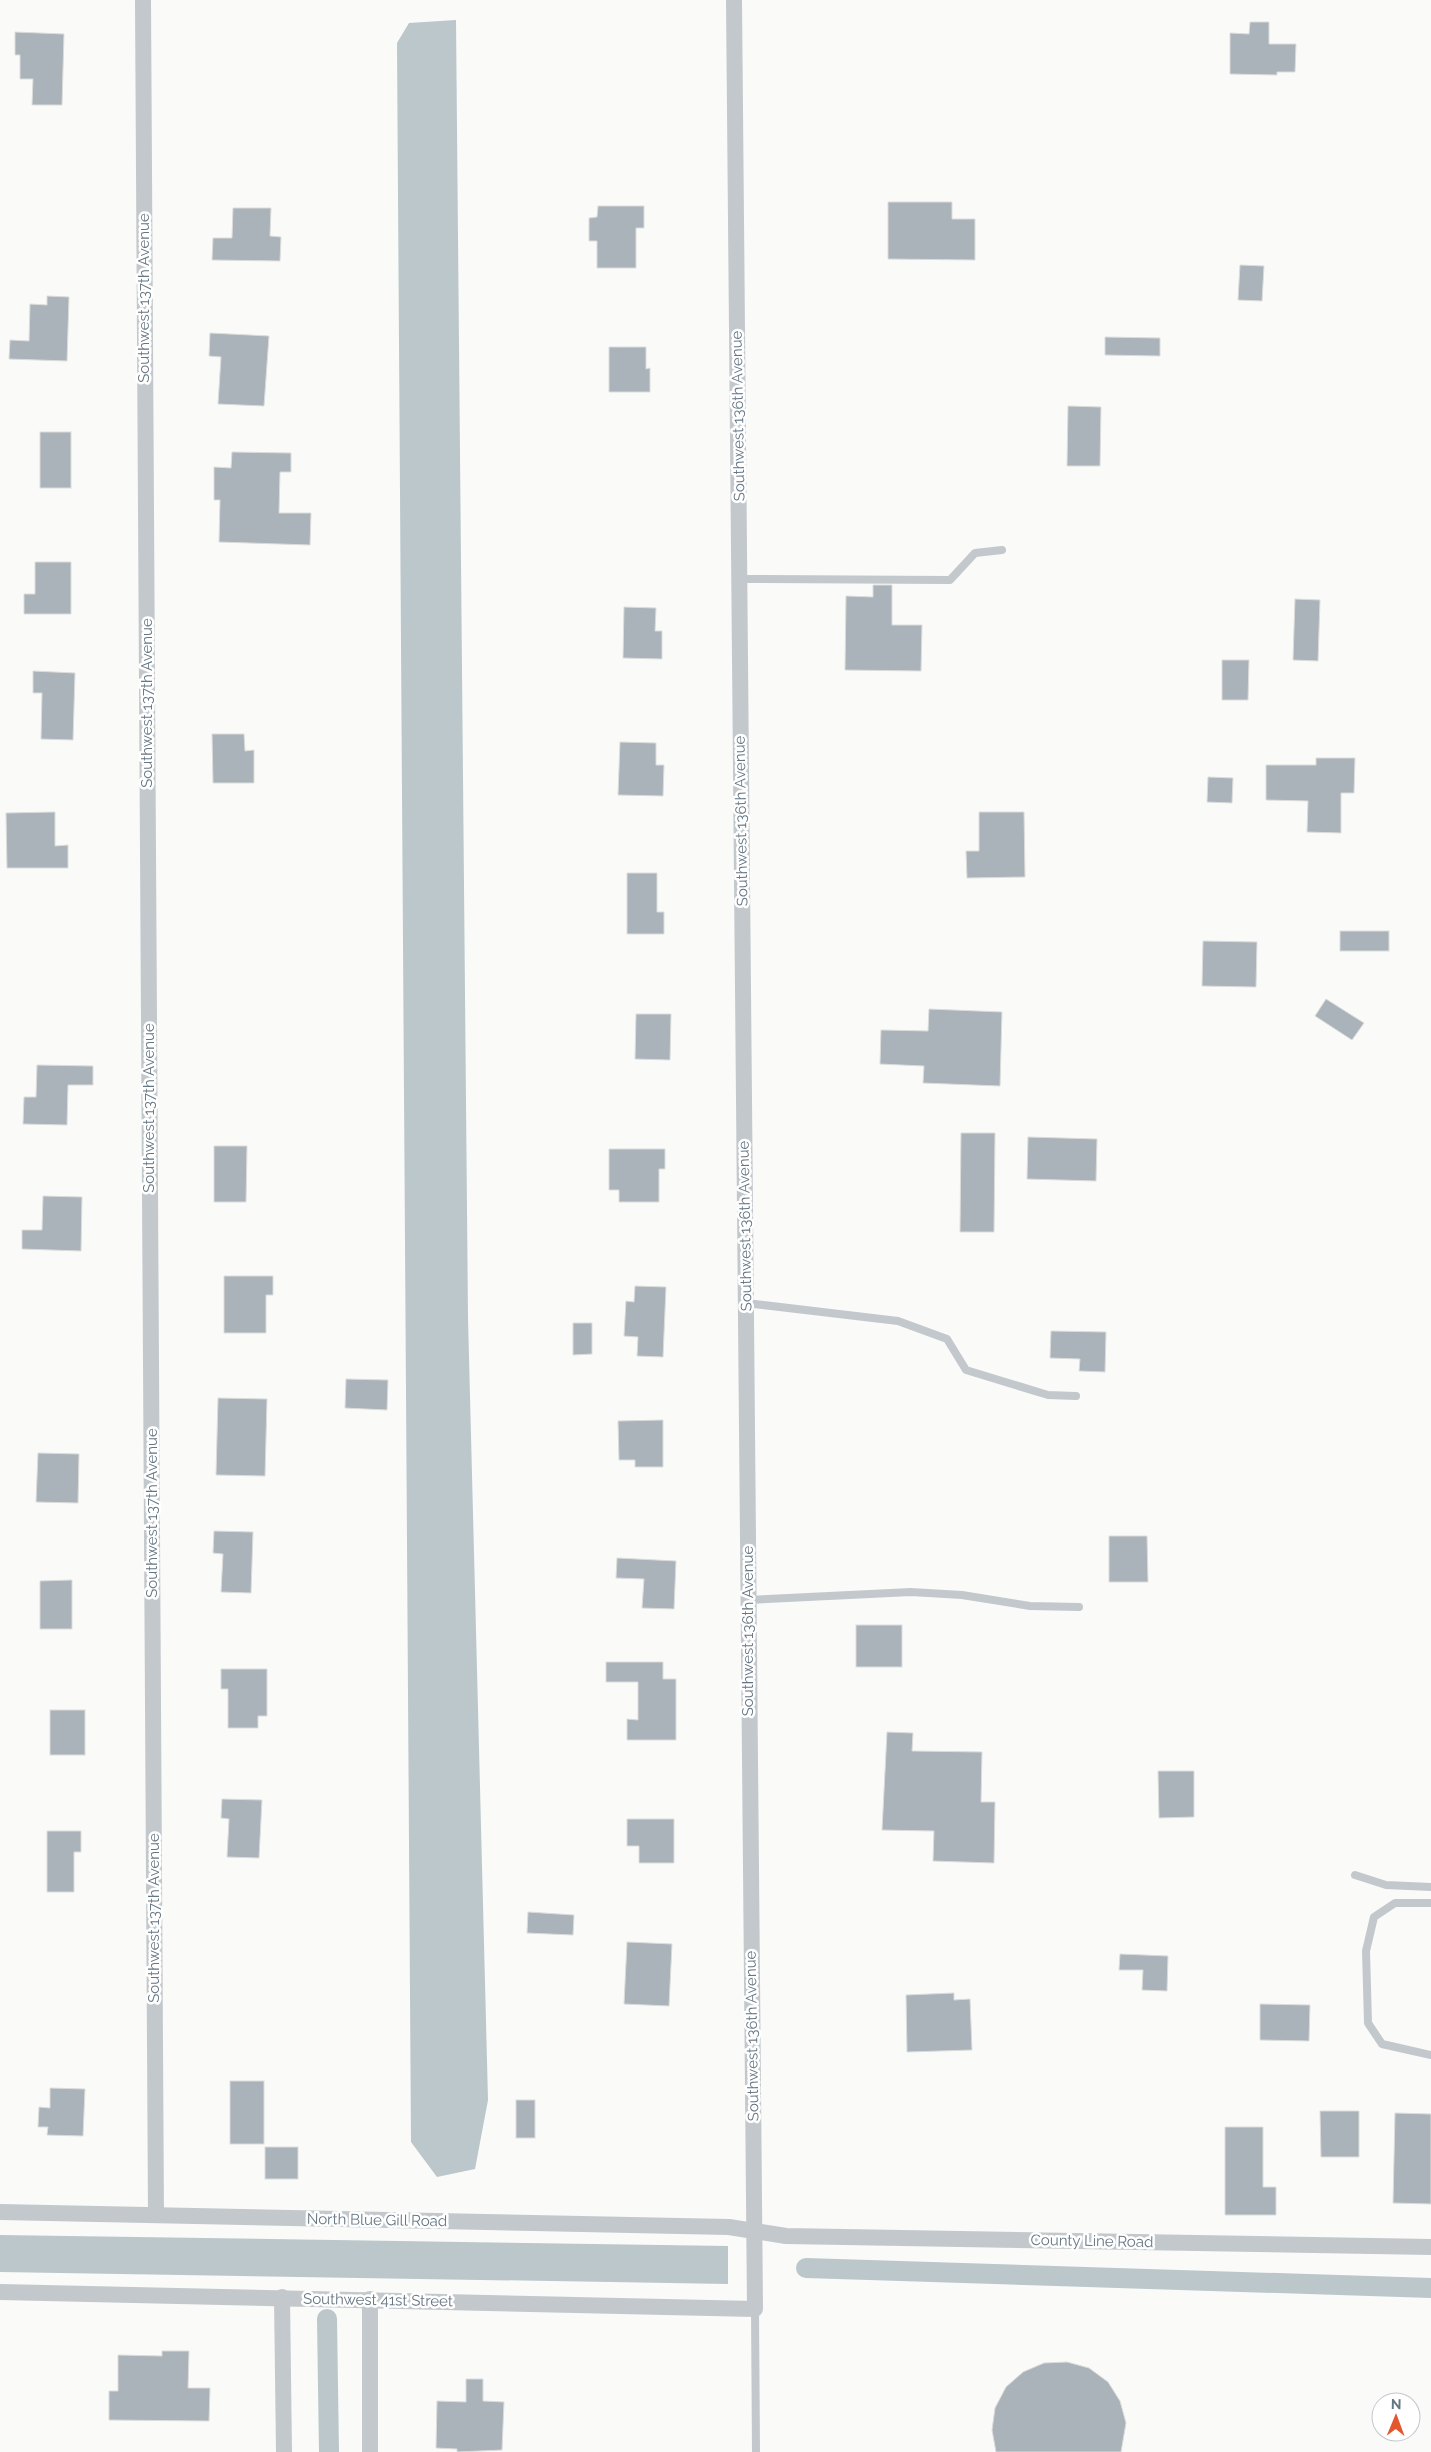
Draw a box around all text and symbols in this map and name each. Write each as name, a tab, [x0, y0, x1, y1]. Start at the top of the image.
street label: Southwest 137th Avenue	[135, 213, 153, 383]
street label: Southwest 136th Avenue	[728, 330, 748, 501]
street label: Southwest 137th Avenue	[138, 618, 156, 788]
street label: Southwest 136th Avenue	[731, 735, 751, 906]
street label: Southwest 137th Avenue	[140, 1023, 158, 1193]
street label: Southwest 136th Avenue	[735, 1140, 755, 1311]
street label: Southwest 137th Avenue	[143, 1428, 161, 1598]
street label: Southwest 136th Avenue	[739, 1546, 757, 1716]
street label: Southwest 137th Avenue	[145, 1833, 163, 2003]
street label: Southwest 136th Avenue	[742, 1950, 762, 2121]
street label: North Blue Gill Road	[307, 2210, 447, 2230]
street label: County Line Road	[1030, 2231, 1154, 2251]
street label: Southwest 41st Street	[303, 2290, 453, 2310]
north arrow	[1371, 2392, 1421, 2442]
text: N	[1391, 2396, 1402, 2412]

